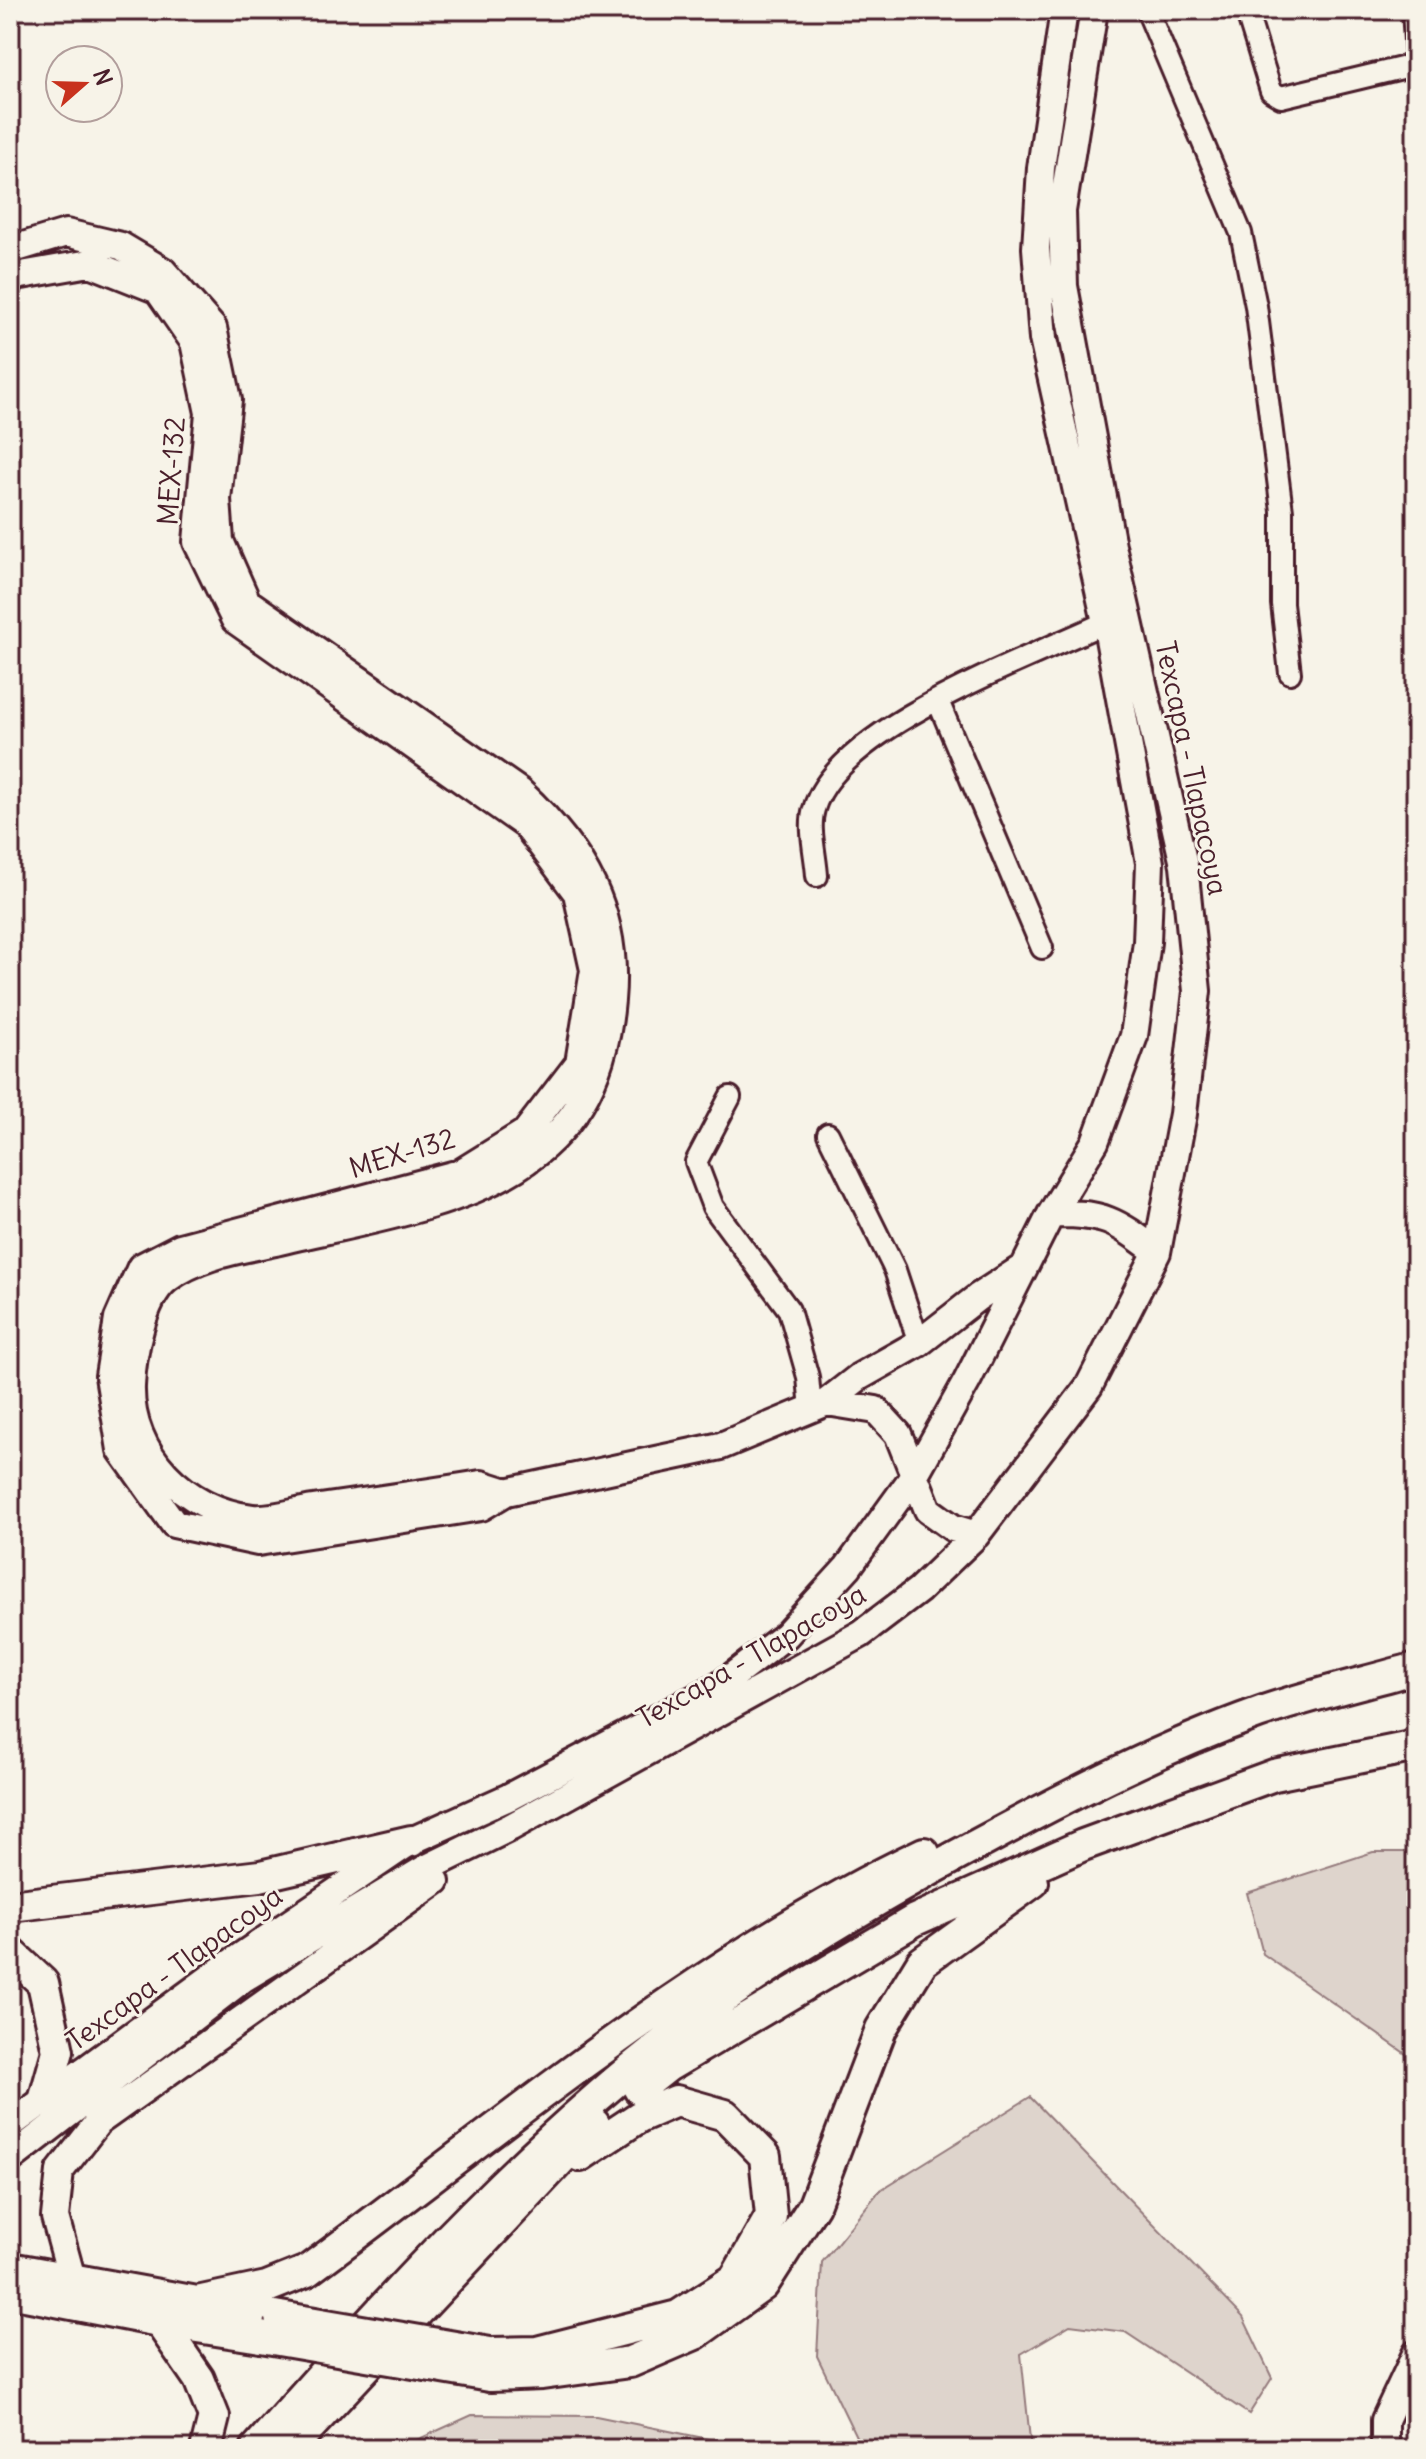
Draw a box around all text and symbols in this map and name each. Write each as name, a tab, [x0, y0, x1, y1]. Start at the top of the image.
north arrow	[44, 44, 124, 124]
text: N	[87, 65, 119, 89]
street label: MEX-132	[149, 415, 193, 527]
street label: Texcapa - Tlapacoya	[1148, 638, 1236, 898]
street label: MEX-132	[345, 1120, 459, 1186]
street label: Texcapa - Tlapacoya	[630, 1576, 872, 1736]
street label: Texcapa - Tlapacoya	[59, 1877, 289, 2059]

